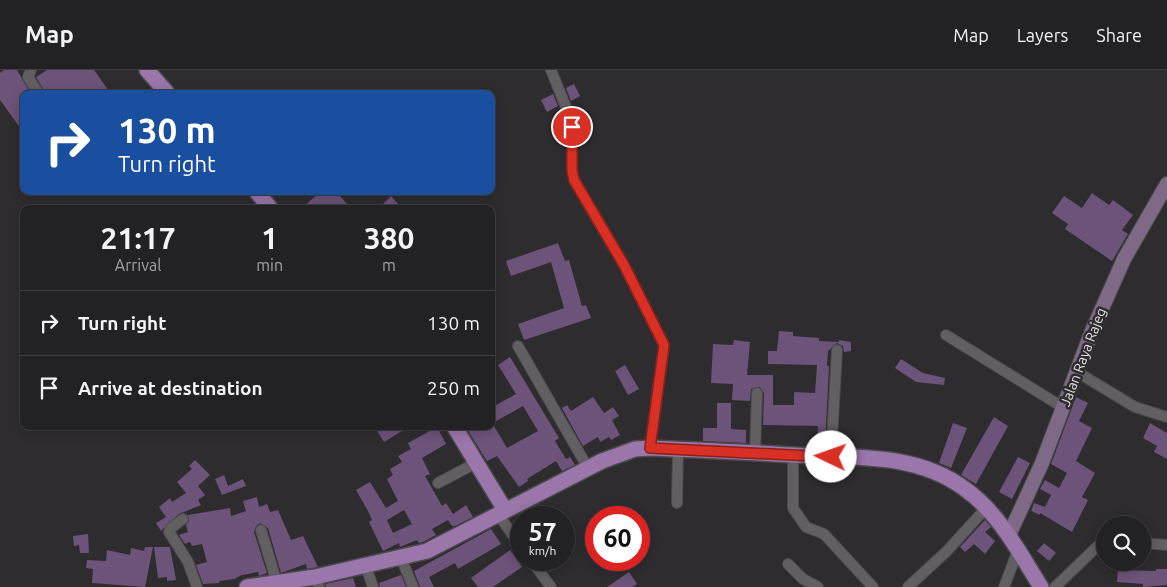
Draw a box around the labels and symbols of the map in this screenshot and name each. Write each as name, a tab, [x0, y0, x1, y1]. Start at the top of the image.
pin	[551, 106, 593, 148]
street label: Jalan Raya Rajeg	[1057, 305, 1109, 409]
position arrow	[804, 430, 856, 482]
speed limit sign: 60	[585, 506, 650, 571]

